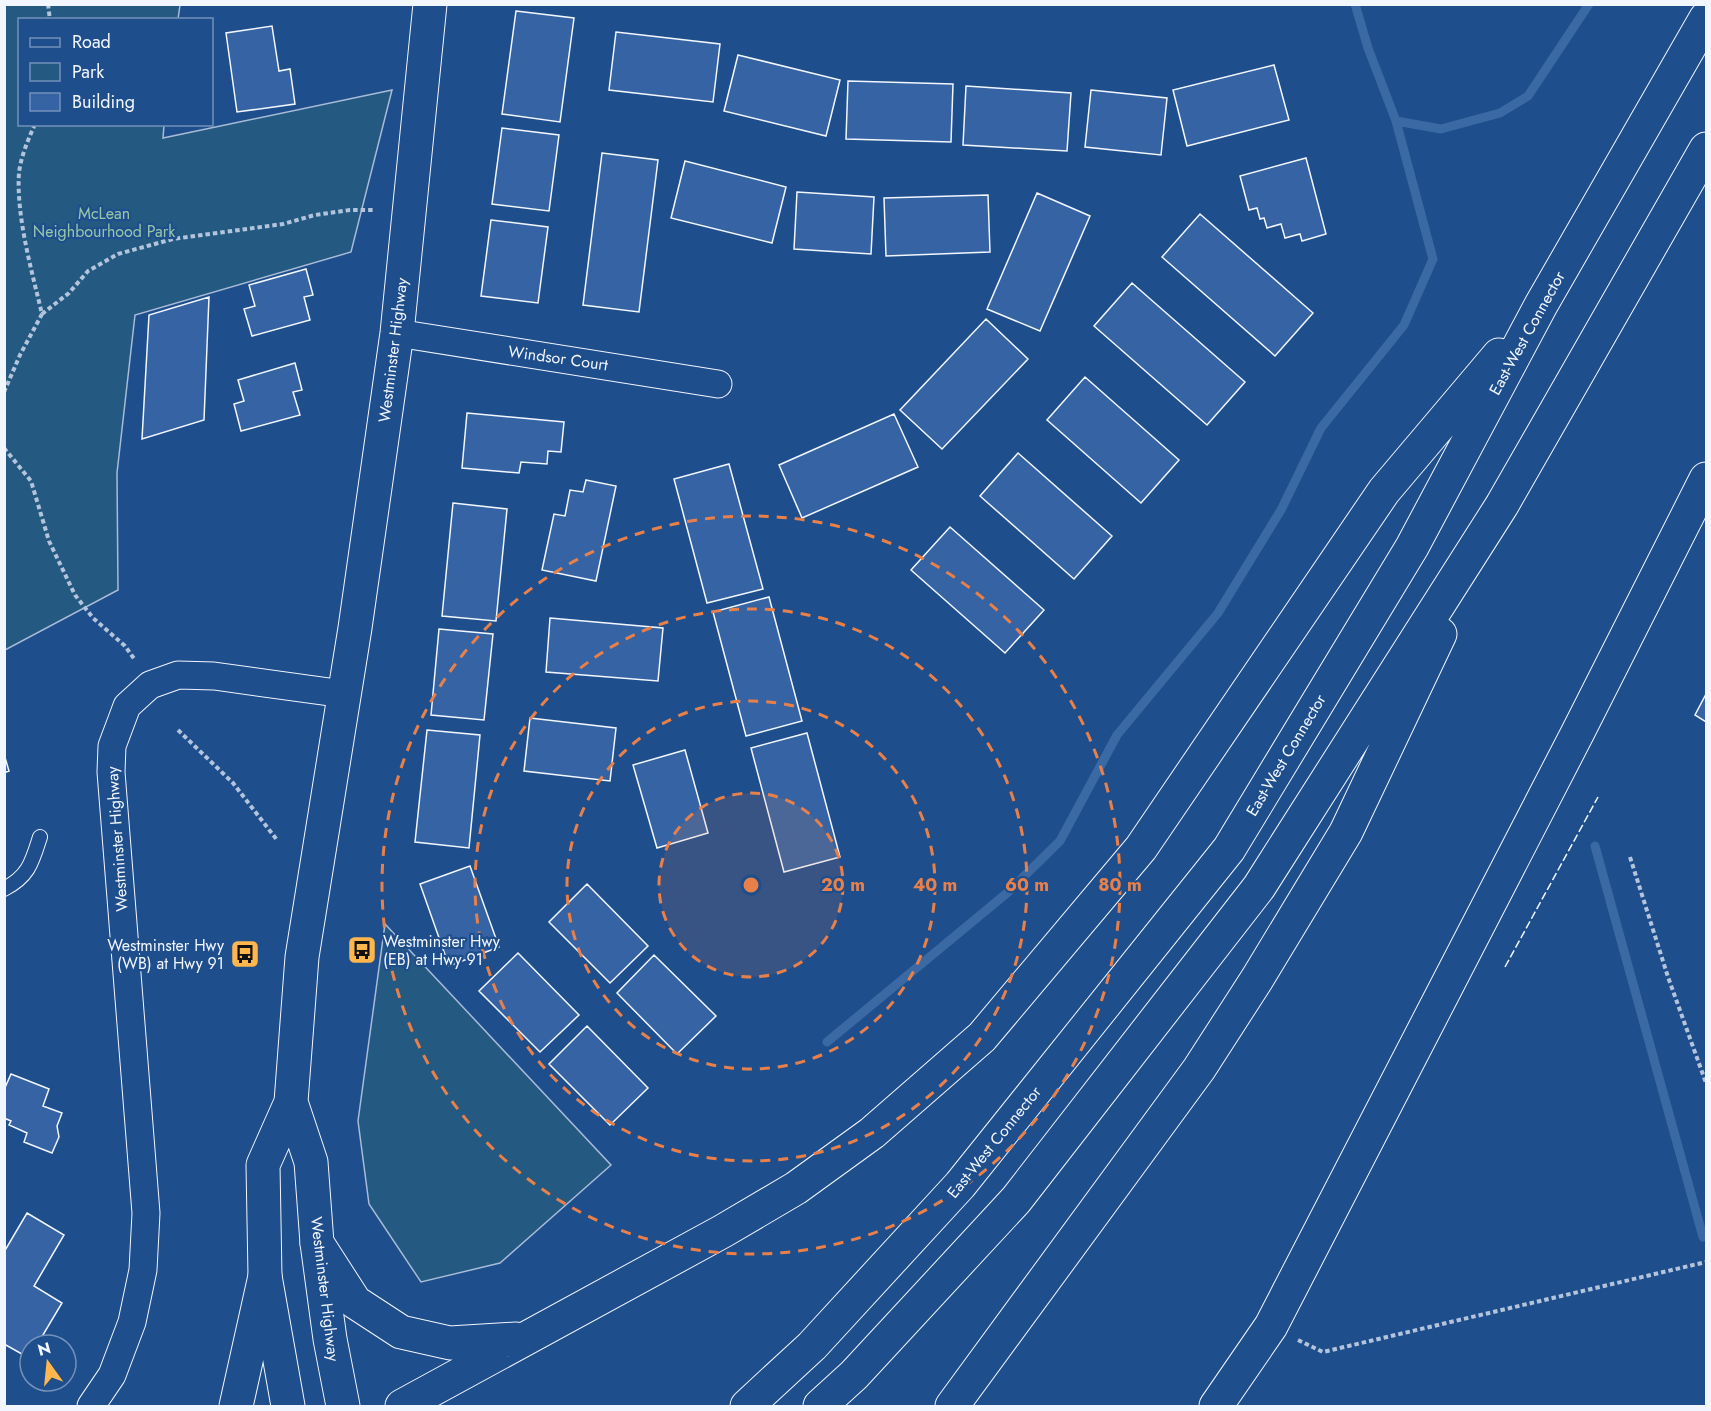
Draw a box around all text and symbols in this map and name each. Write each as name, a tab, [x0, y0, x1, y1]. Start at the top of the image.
legend	[18, 18, 213, 126]
text: Road	[72, 29, 111, 55]
text: Park	[72, 59, 104, 85]
text: Building	[72, 89, 135, 115]
park label: McLean Neighbourhood Park	[33, 202, 176, 243]
street label: East-West Connector	[1483, 266, 1571, 399]
street label: Westminster Highway	[373, 275, 413, 424]
street label: Windsor Court	[507, 340, 609, 376]
street label: East-West Connector	[1240, 689, 1332, 820]
street label: Westminster Highway	[100, 765, 134, 912]
text: 20 m	[821, 872, 865, 898]
text: 40 m	[913, 872, 957, 898]
text: 60 m	[1005, 872, 1049, 898]
text: 80 m	[1098, 872, 1142, 898]
centre of rings	[741, 875, 761, 895]
place label: Westminster Hwy (EB) at Hwy 91	[383, 930, 501, 971]
place label: Westminster Hwy (WB) at Hwy 91	[107, 934, 225, 975]
bus stop icon: Westminster Hwy (EB) at Hwy 91	[346, 934, 378, 966]
bus stop icon: Westminster Hwy (WB) at Hwy 91	[229, 938, 261, 970]
street label: East-West Connector	[941, 1081, 1047, 1203]
street label: Westminster Highway	[305, 1215, 345, 1364]
north arrow	[18, 1333, 78, 1393]
text: N	[35, 1336, 53, 1362]

